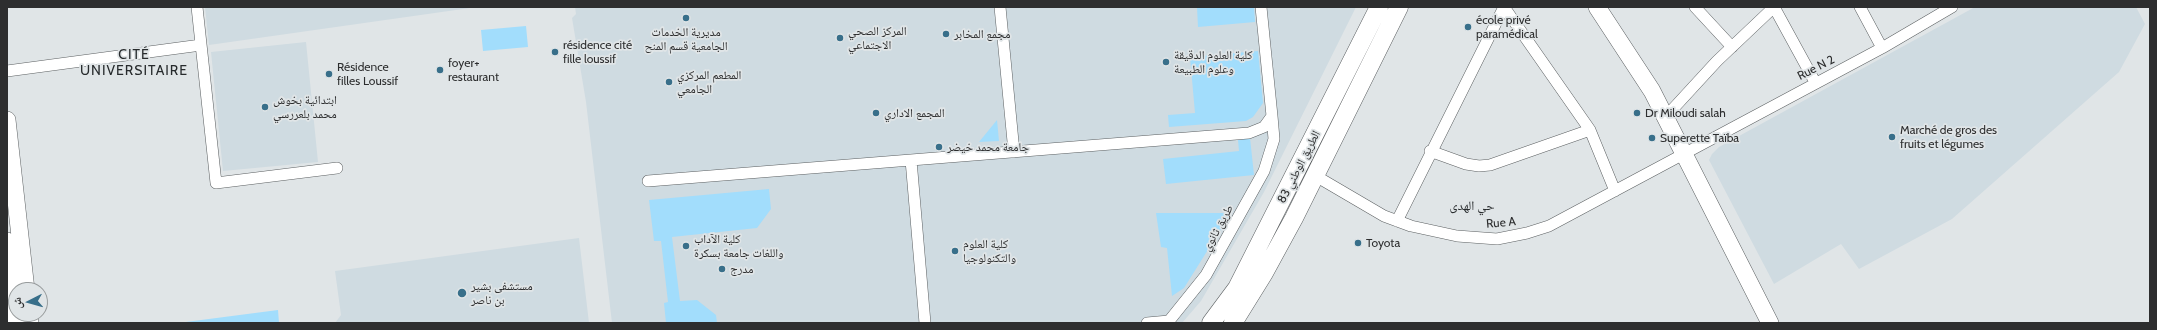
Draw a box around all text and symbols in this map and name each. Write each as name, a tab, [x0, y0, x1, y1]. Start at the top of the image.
marker: مديرية الخدمات الجامعية قسم المنح	[681, 13, 691, 23]
place label: école privé paramédical	[1476, 13, 1538, 41]
marker: école privé paramédical	[1463, 22, 1473, 32]
place label: المركز الصحي الاجتماعي	[848, 24, 907, 52]
place label: مديرية الخدمات الجامعية قسم المنح	[644, 25, 728, 53]
place label: مجمع المخابر	[954, 27, 1010, 41]
marker: مجمع المخابر	[941, 29, 951, 39]
marker: المركز الصحي الاجتماعي	[835, 33, 845, 43]
place label: résidence cité fille loussif	[563, 38, 632, 66]
district label: CITÉ UNIVERSITAIRE	[80, 47, 188, 80]
marker: résidence cité fille loussif	[550, 47, 560, 57]
place label: كلية العلوم الدقيقة وعلوم الطبيعة	[1174, 48, 1252, 76]
street label: Rue N 2	[1795, 53, 1837, 83]
place label: foyer+ restaurant	[448, 56, 499, 84]
marker: كلية العلوم الدقيقة وعلوم الطبيعة	[1161, 57, 1171, 67]
place label: Résidence filles Loussif	[337, 60, 398, 88]
marker: foyer+ restaurant	[435, 65, 445, 75]
place label: المطعم المركزي الجامعي	[677, 68, 741, 96]
marker: Résidence filles Loussif	[324, 69, 334, 79]
marker: المطعم المركزي الجامعي	[664, 77, 674, 87]
place label: ابتدائية بخوش محمد بلعررسي	[273, 93, 337, 121]
marker: ابتدائية بخوش محمد بلعررسي	[260, 102, 270, 112]
place label: المجمع الاداري	[884, 106, 945, 120]
place label: Dr Miloudi salah	[1645, 106, 1726, 120]
marker: المجمع الاداري	[871, 108, 881, 118]
marker: Dr Miloudi salah	[1632, 108, 1642, 118]
place label: Marché de gros des fruits et légumes	[1900, 123, 1997, 151]
street label: الطريق الوطني 83	[1275, 128, 1323, 206]
place label: Superette Taïba	[1660, 131, 1739, 145]
marker: Marché de gros des fruits et légumes	[1887, 132, 1897, 142]
marker: Superette Taïba	[1647, 133, 1657, 143]
place label: جامعة محمد خيضر	[947, 140, 1029, 154]
marker: جامعة محمد خيضر	[934, 142, 944, 152]
district label: حي الهدى	[1449, 198, 1495, 214]
street label: طريق ثانوي	[1199, 202, 1237, 254]
street label: Rue A	[1486, 215, 1516, 231]
place label: كلية الآداب واللغات جامعة بسكرة	[694, 232, 784, 260]
place label: Toyota	[1366, 236, 1400, 250]
place label: كلية العلوم والتكنولوجيا	[963, 237, 1016, 265]
marker: Toyota	[1353, 238, 1363, 248]
marker: كلية الآداب واللغات جامعة بسكرة	[681, 241, 691, 251]
marker: كلية العلوم والتكنولوجيا	[950, 246, 960, 256]
place label: مدرج	[730, 262, 753, 276]
marker: مدرج	[717, 264, 727, 274]
place label: مستشفى بشير بن ناصر	[471, 279, 533, 307]
north arrow	[8, 282, 48, 322]
marker: مستشفى بشير بن ناصر	[456, 287, 468, 299]
text: ش	[9, 297, 25, 310]

